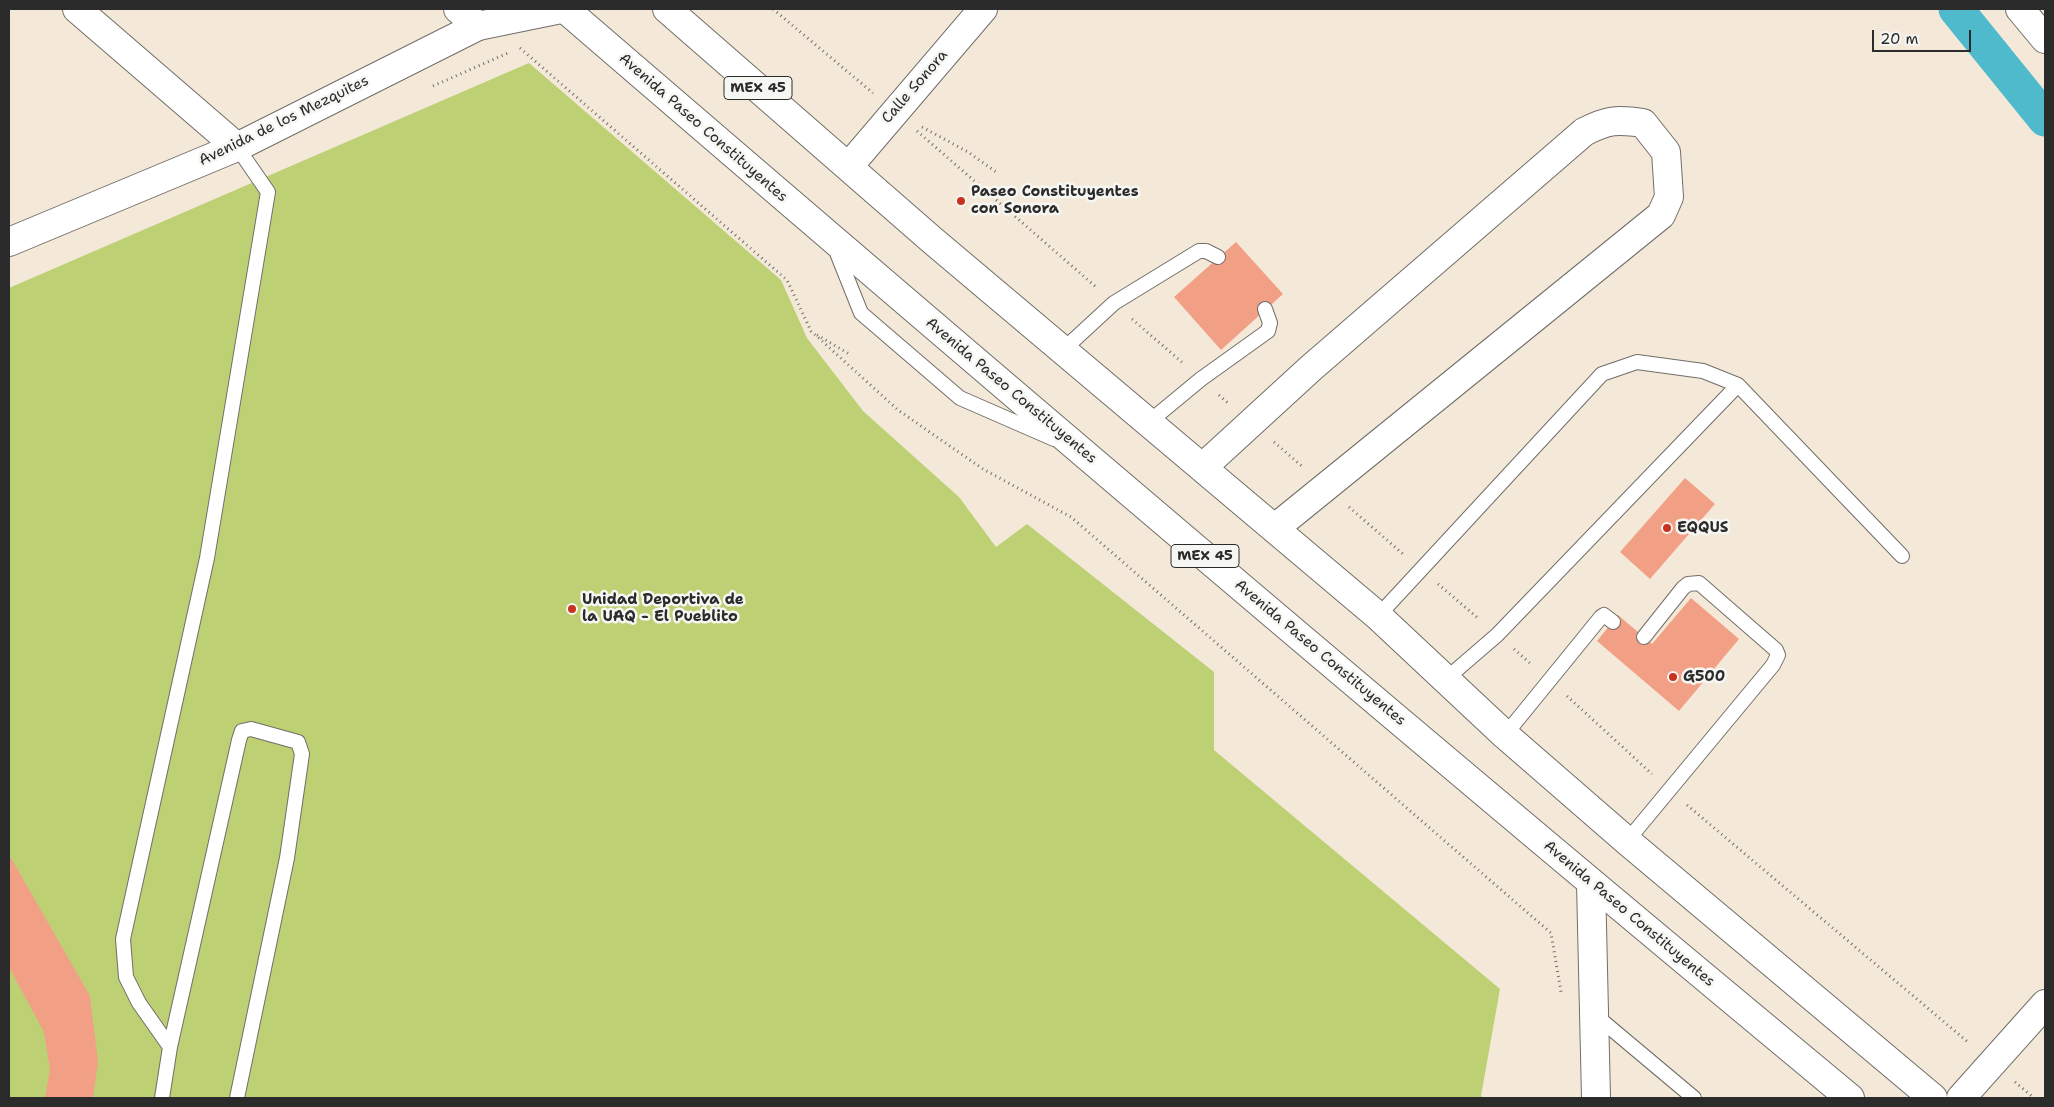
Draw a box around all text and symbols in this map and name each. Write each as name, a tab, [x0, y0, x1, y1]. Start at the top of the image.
scale bar	[1874, 20, 1973, 52]
text: 20 m	[1880, 29, 1919, 49]
street label: Calle Sonora	[878, 47, 952, 127]
street label: Avenida Paseo Constituyentes	[615, 50, 791, 206]
street label: Avenida de los Mezquites	[196, 72, 372, 170]
road number: MEX 45	[724, 76, 792, 100]
place label: Paseo Constituyentes con Sonora	[971, 183, 1139, 218]
marker: Paseo Constituyentes con Sonora	[955, 195, 967, 207]
street label: Avenida Paseo Constituyentes	[922, 314, 1100, 468]
place label: EQQUS	[1677, 519, 1728, 537]
marker: EQQUS	[1661, 522, 1673, 534]
road number: MEX 45	[1171, 544, 1239, 568]
street label: Avenida Paseo Constituyentes	[1231, 576, 1409, 730]
place label: Unidad Deportiva de la UAQ - El Pueblito	[582, 591, 744, 626]
marker: Unidad Deportiva de la UAQ - El Pueblito	[566, 603, 578, 615]
place label: G500	[1683, 668, 1725, 686]
marker: G500	[1667, 671, 1679, 683]
street label: Avenida Paseo Constituyentes	[1540, 837, 1718, 991]

